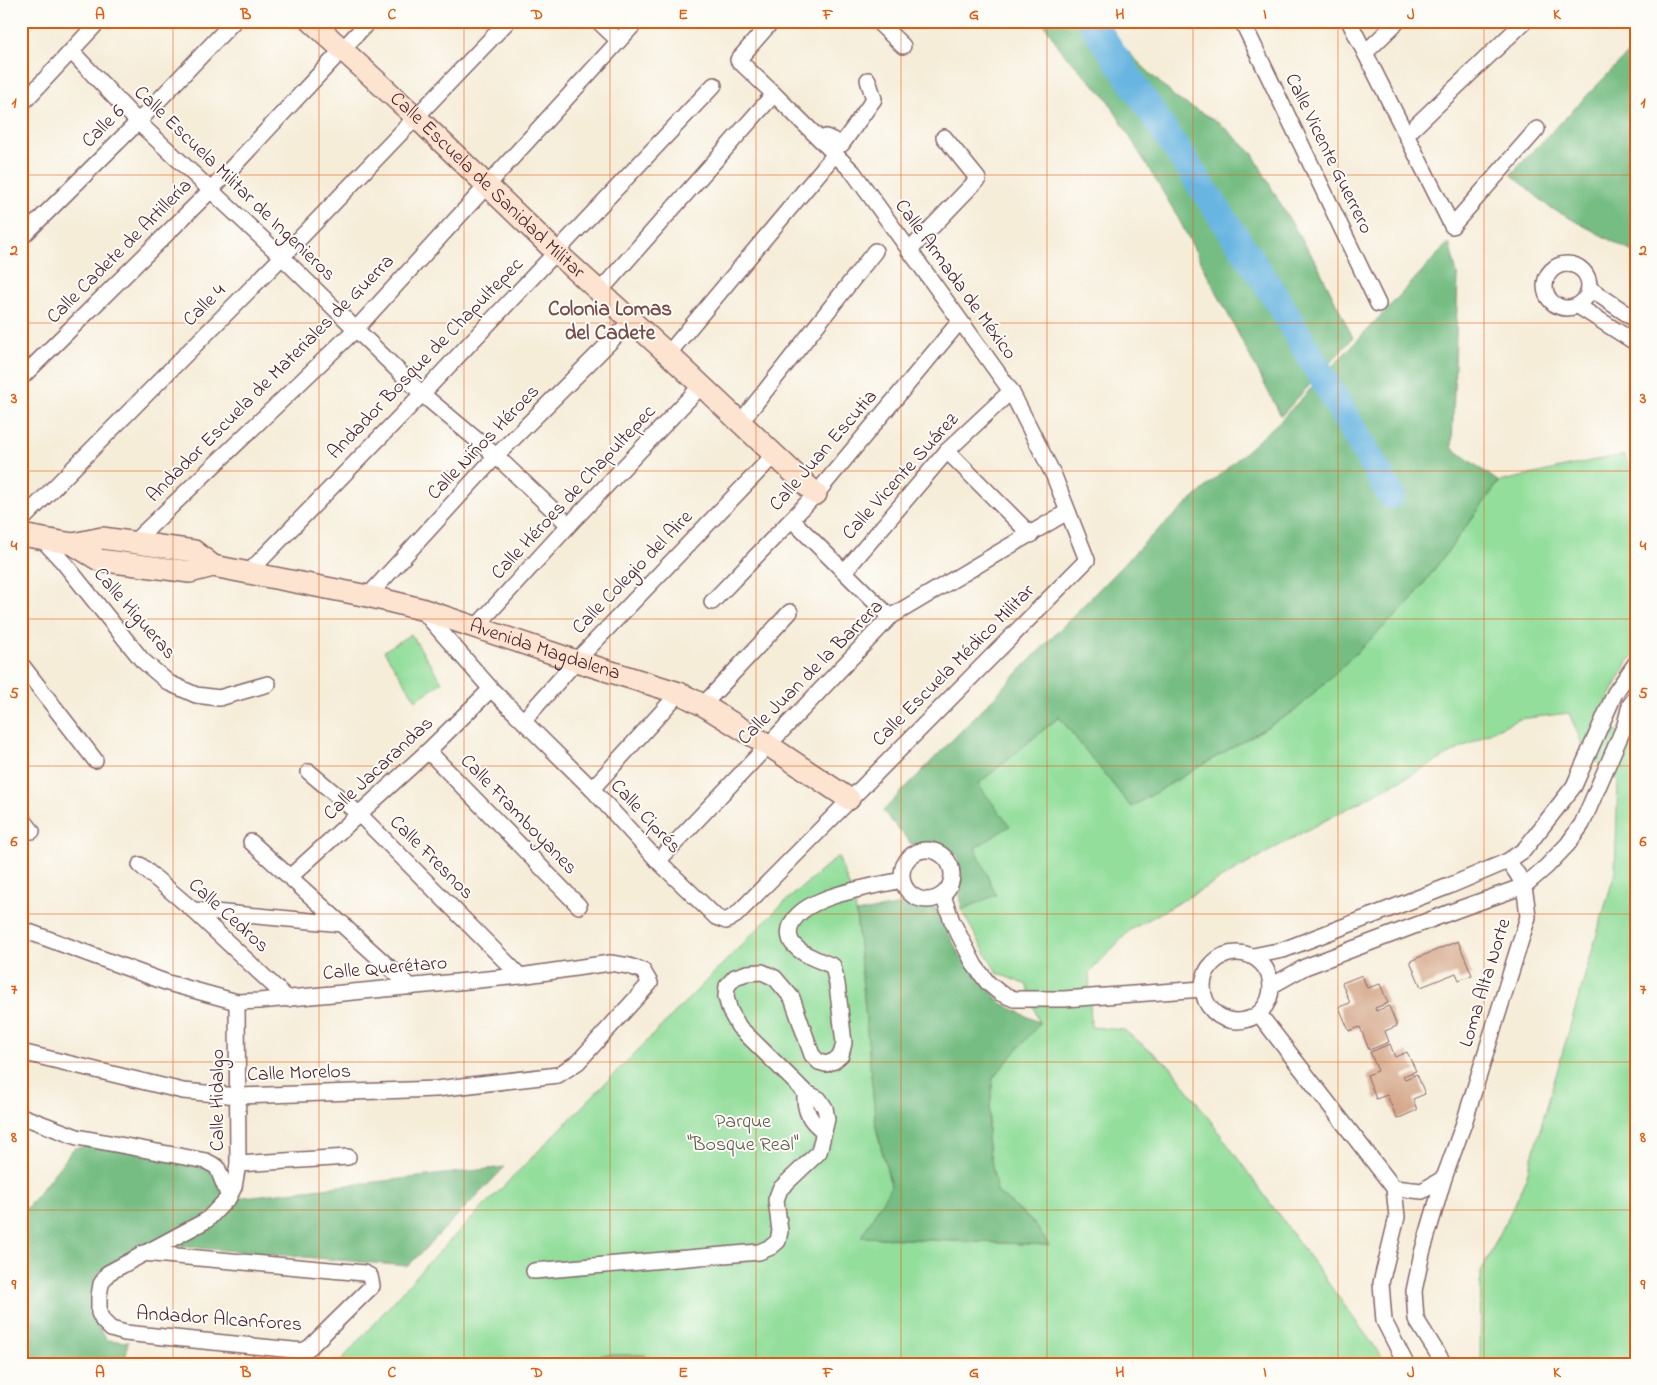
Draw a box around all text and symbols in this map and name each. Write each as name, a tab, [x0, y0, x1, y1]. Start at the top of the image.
text: A	[95, 3, 105, 27]
text: B	[240, 3, 252, 27]
text: C	[388, 3, 397, 27]
text: D	[530, 3, 543, 27]
text: E	[678, 3, 688, 27]
text: F	[822, 3, 834, 27]
text: G	[969, 3, 979, 27]
text: H	[1115, 3, 1125, 27]
text: I	[1263, 3, 1267, 27]
text: J	[1407, 3, 1415, 27]
text: K	[1553, 3, 1562, 27]
street label: Calle Vicente Guerrero	[1276, 69, 1380, 239]
street label: Calle Escuela Militar de Ingenieros	[126, 79, 342, 289]
street label: Calle Escuela de Sanidad Militar	[383, 85, 592, 286]
text: 1	[11, 91, 17, 115]
text: 1	[1640, 91, 1646, 115]
street label: Calle 6	[76, 98, 133, 155]
street label: Calle Cadete de Artillería	[41, 173, 199, 331]
street label: Calle Armada de México	[887, 194, 1023, 366]
text: 2	[9, 239, 18, 263]
text: 2	[1638, 239, 1647, 263]
street label: Andador Escuela de Materiales de Guerra	[140, 248, 402, 510]
street label: Andador Bosque de Chapultepec	[321, 251, 531, 467]
street label: Calle 4	[177, 278, 233, 334]
district label: Colonia Lomas del Cadete	[548, 295, 672, 349]
street label: Calle Niños Héroes	[421, 378, 547, 508]
street label: Calle Juan Escutia	[763, 384, 885, 518]
text: 3	[10, 387, 18, 411]
text: 3	[1639, 387, 1647, 411]
street label: Calle Héroes de Chapultepec	[485, 399, 663, 587]
street label: Calle Vicente Suárez	[836, 406, 967, 547]
street label: Calle Colegio del Aire	[566, 504, 701, 642]
text: 4	[10, 534, 18, 558]
text: 4	[1639, 534, 1647, 558]
street label: Calle Higueras	[85, 561, 182, 667]
street label: Calle Escuela Médico Militar	[866, 577, 1043, 754]
street label: Calle Juan de la Barrera	[731, 593, 891, 753]
street label: Avenida Magdalena	[466, 612, 624, 688]
text: 5	[9, 682, 19, 706]
text: 5	[1638, 682, 1648, 706]
street label: Calle Jacarandas	[317, 710, 441, 828]
street label: Calle Framboyanes	[453, 748, 583, 882]
street label: Calle Ciprés	[603, 773, 687, 861]
street label: Calle Fresnos	[382, 809, 480, 907]
text: 6	[9, 830, 18, 854]
text: 6	[1638, 830, 1647, 854]
street label: Calle Cedros	[181, 872, 275, 960]
street label: Loma Alta Norte	[1453, 915, 1519, 1051]
street label: Calle Querétaro	[321, 949, 449, 989]
text: 7	[11, 978, 18, 1002]
text: 7	[1640, 978, 1647, 1002]
street label: Calle Hidalgo	[204, 1049, 234, 1151]
street label: Calle Morelos	[246, 1058, 352, 1090]
park label: Parque "Bosque Real"	[687, 1108, 799, 1160]
text: 8	[10, 1126, 17, 1150]
text: 8	[1639, 1126, 1646, 1150]
text: 9	[11, 1273, 17, 1297]
text: 9	[1640, 1273, 1646, 1297]
street label: Andador Alcanfores	[135, 1300, 303, 1340]
text: A	[95, 1361, 105, 1385]
text: B	[240, 1361, 252, 1385]
text: C	[388, 1361, 397, 1385]
text: D	[530, 1361, 543, 1385]
text: E	[678, 1361, 688, 1385]
text: F	[822, 1361, 834, 1385]
text: G	[969, 1361, 979, 1385]
text: H	[1115, 1361, 1125, 1385]
text: I	[1263, 1361, 1267, 1385]
text: J	[1407, 1361, 1415, 1385]
text: K	[1553, 1361, 1562, 1385]

